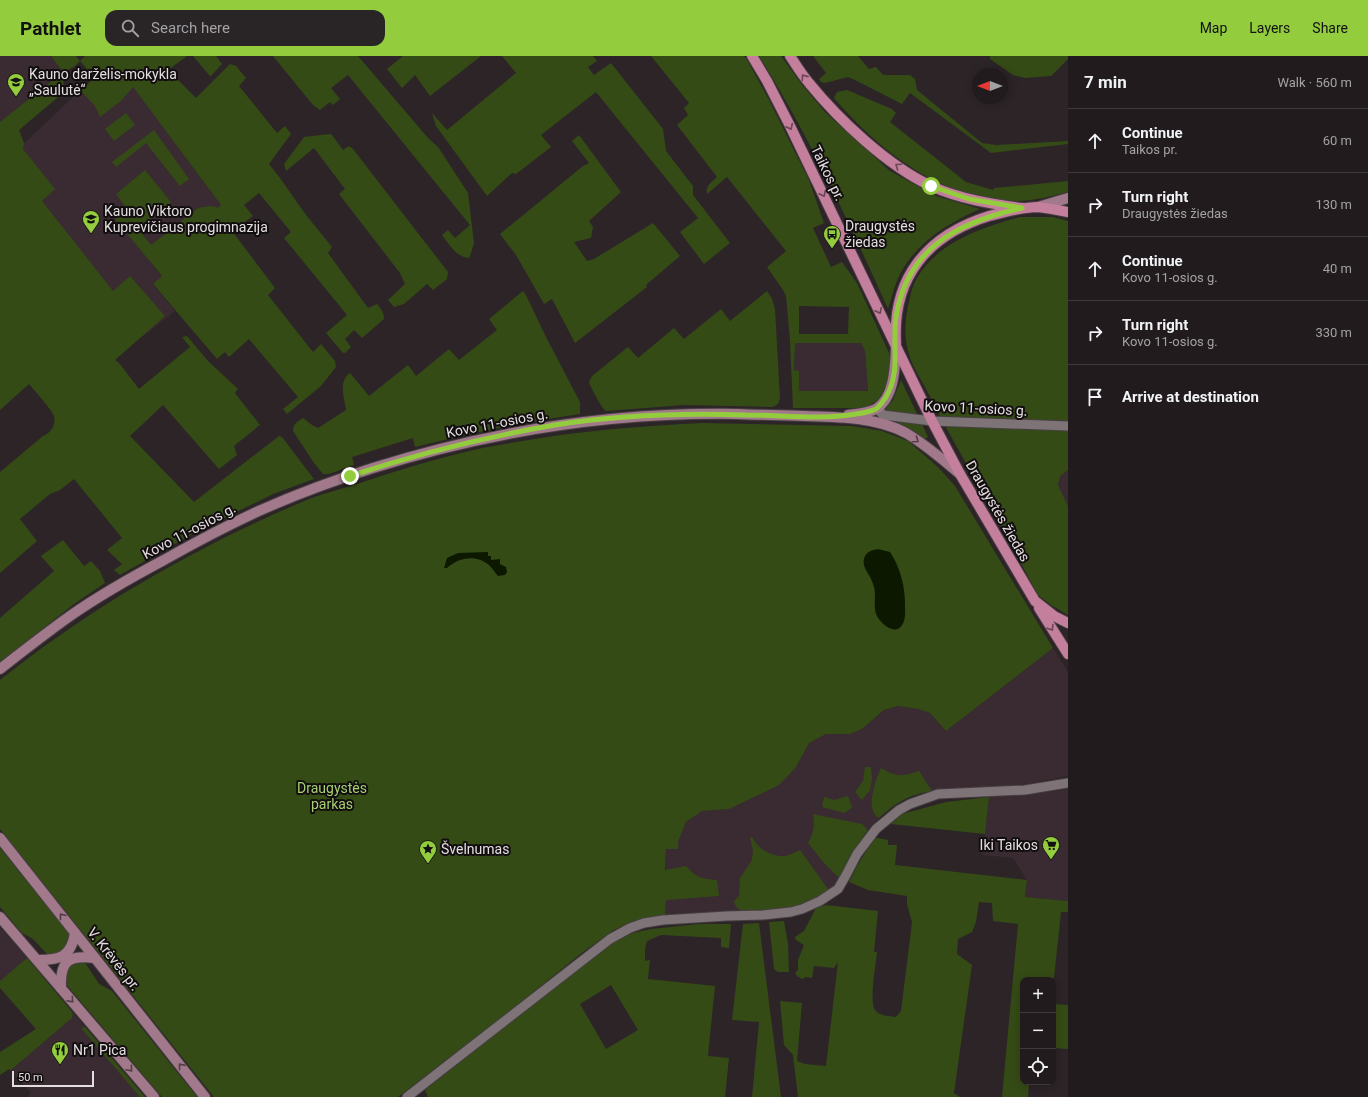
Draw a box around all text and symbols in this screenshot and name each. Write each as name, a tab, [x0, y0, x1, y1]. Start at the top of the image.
search box	[105, 10, 385, 46]
text: Pathlet	[20, 17, 81, 40]
icon: search	[119, 17, 141, 39]
text: Search here	[151, 19, 230, 37]
text: Map	[1200, 20, 1227, 36]
text: Layers	[1249, 20, 1290, 36]
text: Share	[1312, 20, 1348, 36]
place label: Kauno darželis-mokykla „Saulutė“	[29, 66, 177, 98]
north arrow	[972, 68, 1008, 104]
school or university icon: Kauno darželis-mokykla „Saulutė“	[6, 72, 26, 97]
text: 7 min	[1084, 72, 1127, 92]
one-way arrow	[801, 74, 809, 81]
text: Walk · 560 m	[1277, 75, 1352, 90]
one-way arrow	[786, 123, 793, 131]
text: Continue	[1122, 124, 1183, 142]
icon: ahead	[1084, 130, 1106, 152]
text: 60 m	[1323, 133, 1352, 148]
text: Taikos pr.	[1122, 142, 1178, 157]
street label: Taikos pr.	[808, 143, 848, 203]
one-way arrow	[895, 163, 902, 171]
route start	[922, 177, 940, 195]
text: Turn right	[1122, 188, 1188, 206]
one-way arrow	[818, 190, 826, 197]
icon: right	[1084, 194, 1106, 216]
text: 130 m	[1315, 197, 1352, 212]
place label: Kauno Viktoro Kuprevičiaus progimnazija	[104, 203, 268, 235]
text: Draugystės žiedas	[1122, 206, 1228, 221]
school or university icon: Kauno Viktoro Kuprevičiaus progimnazija	[81, 209, 101, 234]
place label: Draugystės žiedas	[845, 218, 915, 250]
bus stop icon: Draugystės žiedas	[822, 224, 842, 249]
text: Continue	[1122, 252, 1183, 270]
icon: ahead	[1084, 258, 1106, 280]
text: 40 m	[1323, 261, 1352, 276]
text: Kovo 11-osios g.	[1122, 270, 1218, 285]
one-way arrow	[874, 307, 882, 315]
text: Turn right	[1122, 316, 1188, 334]
icon: right	[1084, 322, 1106, 344]
text: 330 m	[1315, 325, 1352, 340]
text: Kovo 11-osios g.	[1122, 334, 1218, 349]
icon: arrive	[1084, 386, 1106, 408]
text: Arrive at destination	[1122, 388, 1259, 406]
street label: Kovo 11-osios g.	[924, 397, 1028, 419]
street label: Kovo 11-osios g.	[445, 405, 549, 441]
one-way arrow	[912, 435, 919, 443]
street label: Draugystės žiedas	[963, 458, 1033, 564]
route end	[341, 467, 359, 485]
street label: Kovo 11-osios g.	[140, 500, 238, 562]
one-way arrow	[1047, 623, 1054, 630]
park label: Draugystės parkas	[297, 780, 367, 812]
supermarket icon: Iki Taikos	[1041, 835, 1061, 860]
place label: Iki Taikos	[980, 837, 1038, 853]
place icon: Švelnumas	[418, 839, 438, 864]
place label: Švelnumas	[441, 840, 509, 857]
one-way arrow	[60, 914, 67, 921]
street label: V. Krėvės pr.	[84, 924, 144, 994]
map controls	[1020, 977, 1056, 1085]
button: +	[1020, 977, 1056, 1013]
one-way arrow	[67, 995, 74, 1002]
button: −	[1020, 1013, 1056, 1049]
restaurant icon: Nr1 Pica	[50, 1040, 70, 1065]
place label: Nr1 Pica	[73, 1042, 126, 1058]
button: locate	[1020, 1049, 1056, 1085]
one-way arrow	[126, 1064, 133, 1072]
one-way arrow	[178, 1064, 185, 1071]
scale bar	[12, 1069, 94, 1088]
text: 50 m	[18, 1071, 43, 1084]

